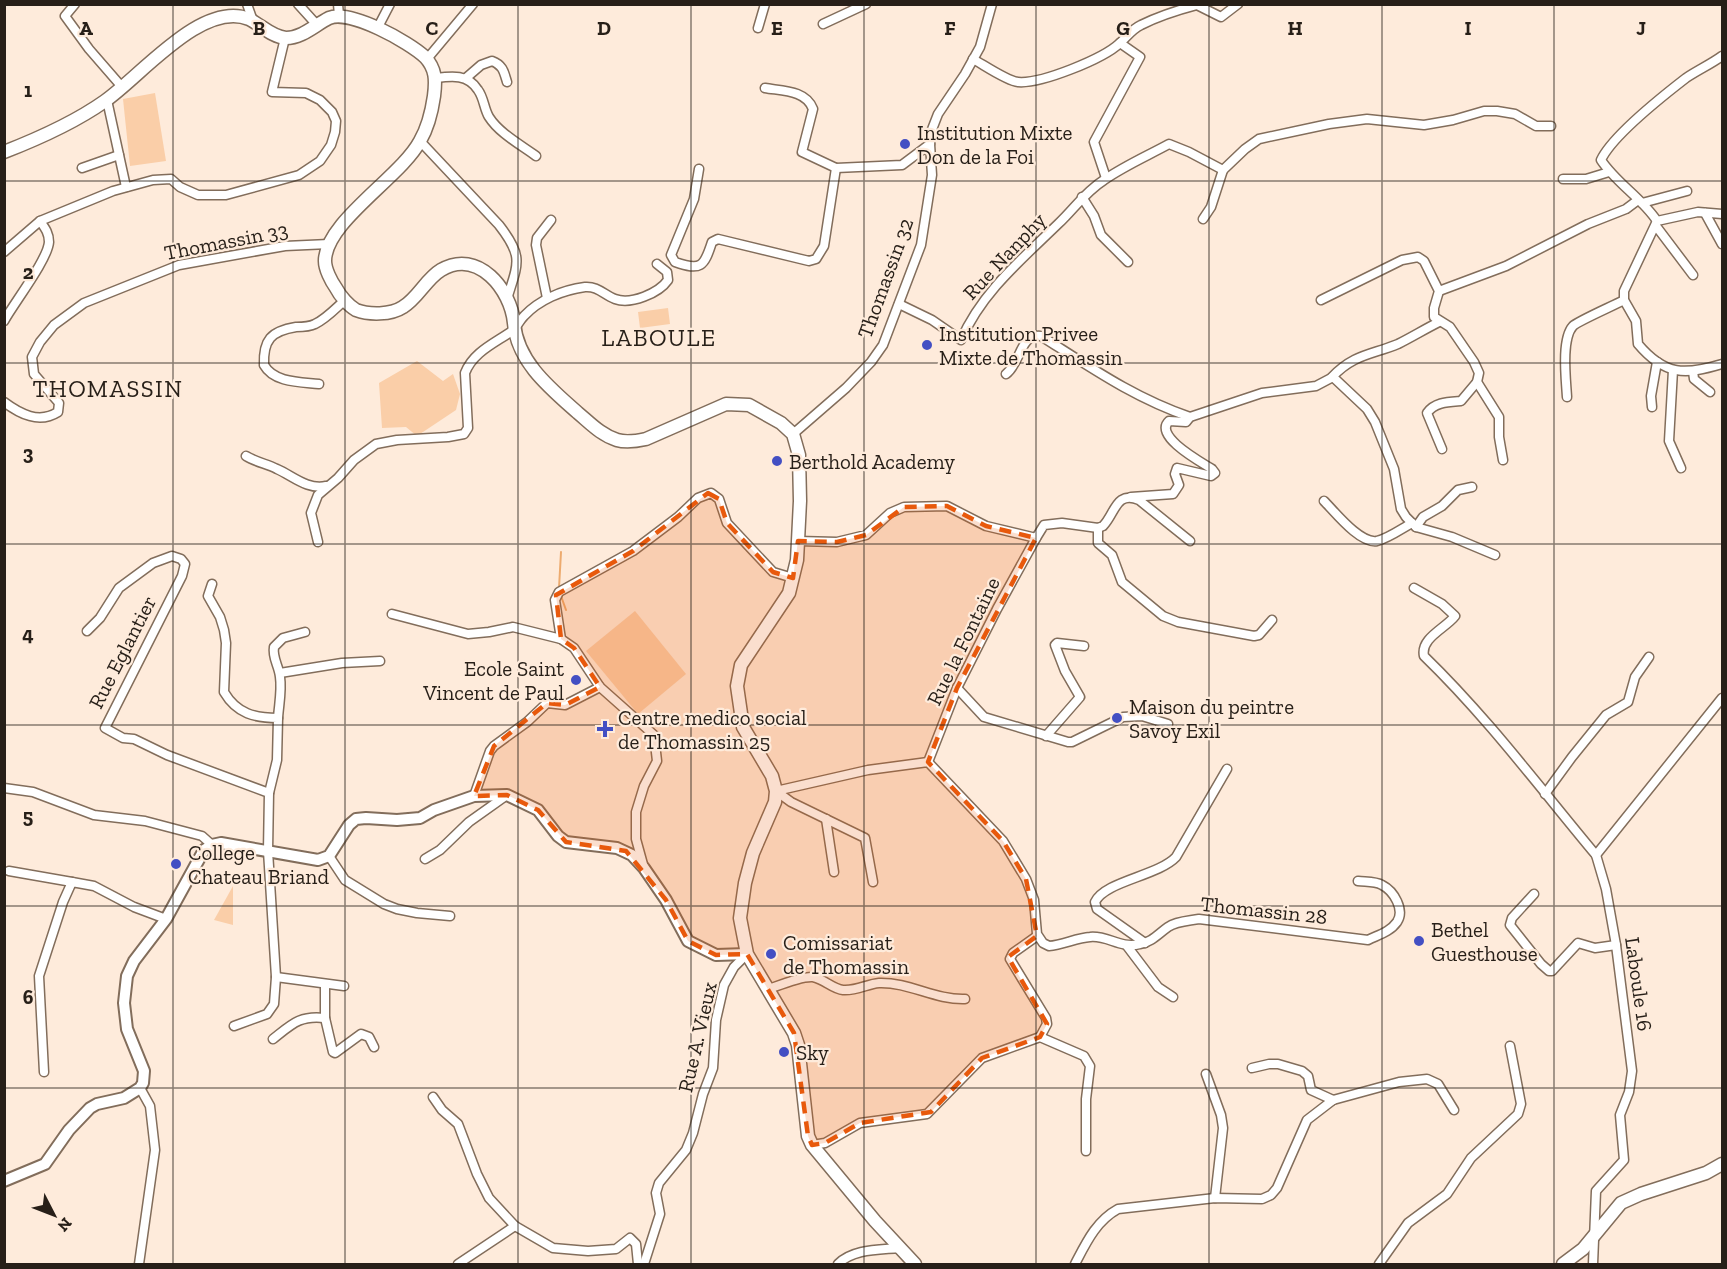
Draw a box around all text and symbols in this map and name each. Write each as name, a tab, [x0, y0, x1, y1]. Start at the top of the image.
text: A	[79, 16, 93, 40]
text: B	[253, 16, 265, 40]
text: C	[426, 16, 439, 40]
text: D	[597, 16, 611, 40]
text: E	[771, 16, 783, 40]
text: F	[944, 16, 956, 40]
text: G	[1116, 16, 1130, 40]
text: H	[1287, 16, 1303, 40]
text: I	[1464, 16, 1472, 40]
text: J	[1636, 16, 1646, 40]
text: 1	[24, 78, 32, 102]
place label: Institution Mixte Don de la Foi	[917, 120, 1072, 169]
marker: Institution Mixte Don de la Foi	[898, 137, 912, 151]
street label: Rue Nanphy	[957, 207, 1051, 305]
street label: Thomassin 32	[852, 215, 918, 341]
street label: Thomassin 33	[162, 217, 290, 265]
text: 2	[23, 260, 34, 284]
place label: Institution Privee Mixte de Thomassin	[939, 321, 1123, 370]
district label: LABOULE	[601, 323, 717, 352]
marker: Institution Privee Mixte de Thomassin	[920, 338, 934, 352]
district label: THOMASSIN	[32, 374, 184, 403]
text: 3	[23, 441, 34, 465]
place label: Berthold Academy	[789, 449, 955, 474]
marker: Berthold Academy	[770, 454, 784, 468]
street label: Rue la Fontaine	[921, 573, 1005, 709]
street label: Rue Eglantier	[83, 591, 161, 713]
text: 4	[22, 622, 34, 646]
place label: Ecole Saint Vincent de Paul	[422, 656, 564, 705]
marker: Ecole Saint Vincent de Paul	[569, 673, 583, 687]
place label: Maison du peintre Savoy Exil	[1129, 694, 1294, 743]
place label: Centre medico social de Thomassin 25	[618, 705, 807, 754]
marker: Maison du peintre Savoy Exil	[1110, 711, 1124, 725]
marker: Centre medico social de Thomassin 25	[596, 720, 614, 738]
text: 5	[23, 804, 33, 828]
place label: College Chateau Briand	[188, 840, 329, 889]
marker: College Chateau Briand	[169, 857, 183, 871]
street label: Thomassin 28	[1200, 891, 1328, 929]
place label: Bethel Guesthouse	[1431, 917, 1538, 966]
place label: Comissariat de Thomassin	[783, 930, 909, 979]
marker: Bethel Guesthouse	[1412, 934, 1426, 948]
street label: Laboule 16	[1620, 935, 1658, 1033]
marker: Comissariat de Thomassin	[764, 947, 778, 961]
street label: Rue A. Vieux	[672, 979, 722, 1095]
text: 6	[23, 985, 34, 1009]
place label: Sky	[796, 1040, 829, 1065]
marker: Sky	[777, 1045, 791, 1059]
north arrow	[24, 1185, 84, 1245]
text: N	[54, 1214, 76, 1236]

